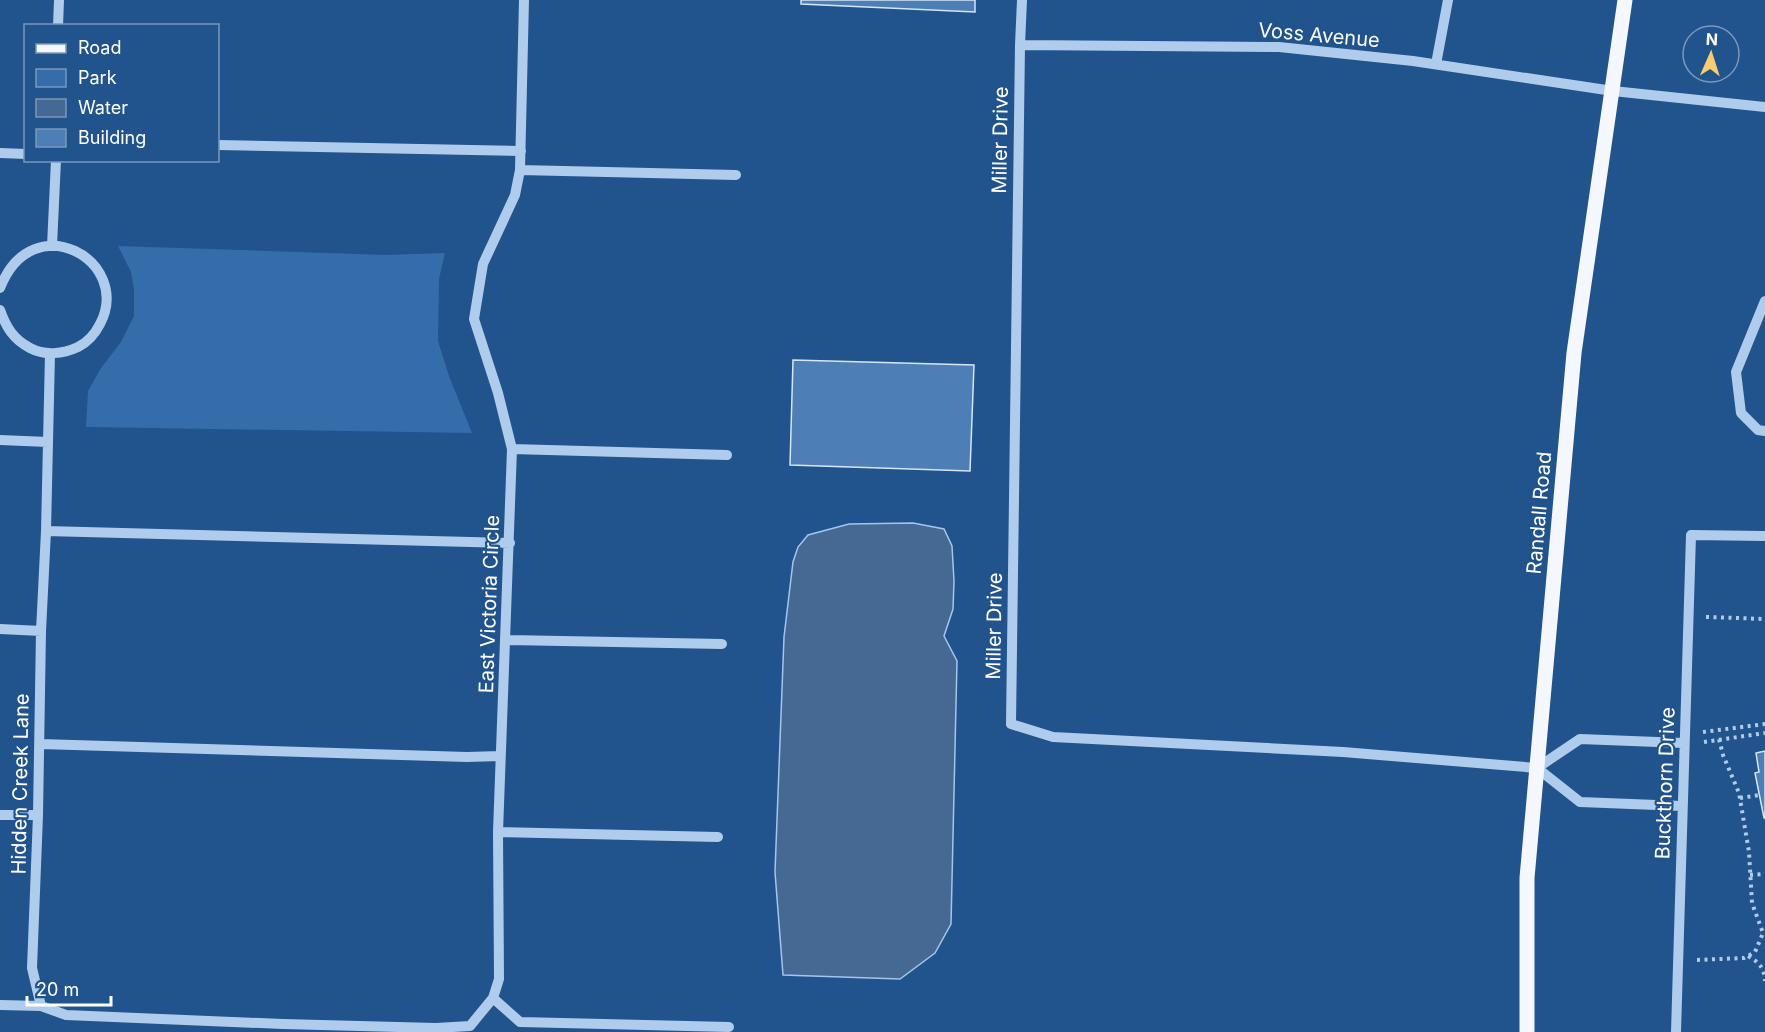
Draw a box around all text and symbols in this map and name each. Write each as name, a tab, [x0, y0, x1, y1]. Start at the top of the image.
street label: Voss Avenue	[1257, 18, 1381, 52]
legend	[24, 24, 219, 162]
north arrow	[1681, 24, 1741, 84]
text: N	[1705, 29, 1718, 49]
text: Road	[78, 37, 121, 58]
text: Park	[78, 67, 117, 88]
street label: Miller Drive	[987, 86, 1013, 194]
text: Water	[78, 97, 128, 118]
text: Building	[78, 127, 146, 148]
street label: Randall Road	[1522, 451, 1556, 575]
street label: East Victoria Circle	[474, 514, 504, 694]
street label: Miller Drive	[981, 572, 1007, 680]
street label: Hidden Creek Lane	[6, 693, 34, 875]
street label: Buckthorn Drive	[1650, 706, 1680, 860]
scale bar	[27, 969, 111, 1007]
text: 20 m	[36, 979, 79, 1000]

